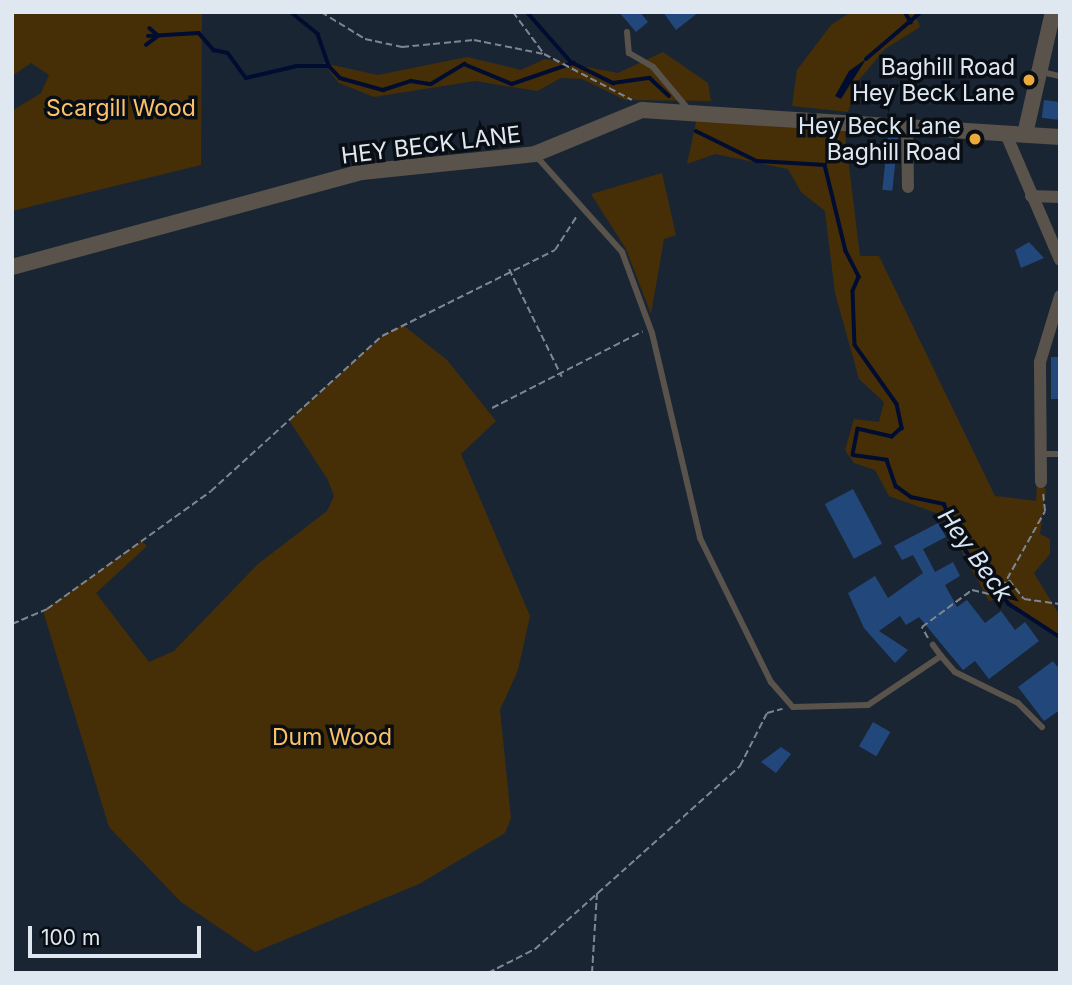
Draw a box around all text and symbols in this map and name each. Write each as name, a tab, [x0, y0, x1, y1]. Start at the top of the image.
place label: Baghill Road Hey Beck Lane	[852, 53, 1015, 107]
marker: Baghill Road Hey Beck Lane	[1021, 72, 1037, 88]
park label: Scargill Wood	[46, 94, 196, 122]
place label: Hey Beck Lane Baghill Road	[798, 112, 961, 166]
street label: HEY BECK LANE	[340, 120, 522, 170]
marker: Hey Beck Lane Baghill Road	[967, 131, 983, 147]
water label: Hey Beck	[932, 503, 1018, 607]
park label: Dum Wood	[272, 723, 392, 751]
scale bar	[32, 912, 205, 956]
text: 100 m	[41, 925, 100, 950]

